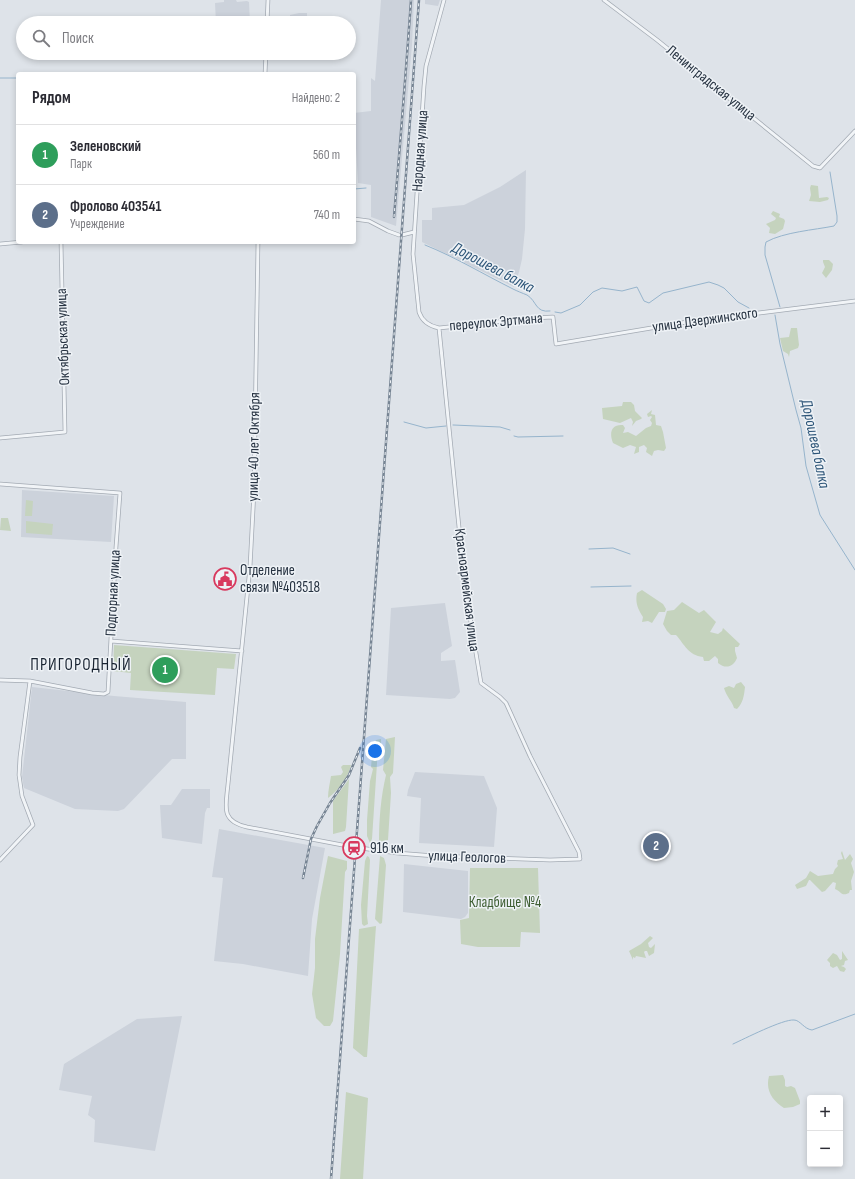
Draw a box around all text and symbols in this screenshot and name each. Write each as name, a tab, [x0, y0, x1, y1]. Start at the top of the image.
search box	[16, 16, 356, 60]
icon: search	[30, 27, 52, 49]
text: Поиск	[62, 29, 94, 48]
street label: Ленинградская улица	[662, 41, 760, 125]
text: Рядом	[32, 88, 71, 108]
text: Найдено: 2	[292, 90, 340, 106]
street label: Народная улица	[408, 109, 432, 192]
text: Зеленовский	[70, 137, 141, 156]
text: 1	[42, 147, 48, 163]
text: 560 m	[313, 147, 340, 163]
text: Парк	[70, 156, 92, 172]
text: Фролово 403541	[70, 197, 161, 216]
text: 2	[42, 207, 48, 223]
text: 740 m	[314, 207, 340, 223]
text: Учреждение	[70, 216, 125, 232]
water label: Дорошева балка	[448, 238, 538, 298]
street label: Октябрьская улица	[52, 288, 74, 386]
street label: улица Дзержинского	[651, 303, 759, 337]
street label: переулок Эртмана	[449, 308, 544, 336]
street label: улица 40 лет Октября	[244, 392, 264, 502]
water label: Дорошева балка	[796, 397, 834, 491]
street label: Красноармейская улица	[450, 527, 484, 653]
street label: Подгорная улица	[101, 549, 125, 637]
place label: Отделение связи №403518	[240, 561, 320, 597]
public building icon: Отделение связи №403518	[212, 566, 238, 592]
district label: ПРИГОРОДНЫЙ	[30, 655, 132, 675]
pin: 1	[152, 655, 178, 685]
your location	[365, 741, 385, 761]
pin: 2	[643, 831, 669, 861]
station icon: 916 км	[341, 835, 367, 861]
place label: 916 км	[370, 839, 404, 858]
street label: улица Геологов	[428, 846, 506, 868]
park label: Кладбище №4	[469, 893, 541, 912]
map controls	[807, 1095, 843, 1167]
button: +	[807, 1095, 843, 1131]
button: −	[807, 1131, 843, 1167]

